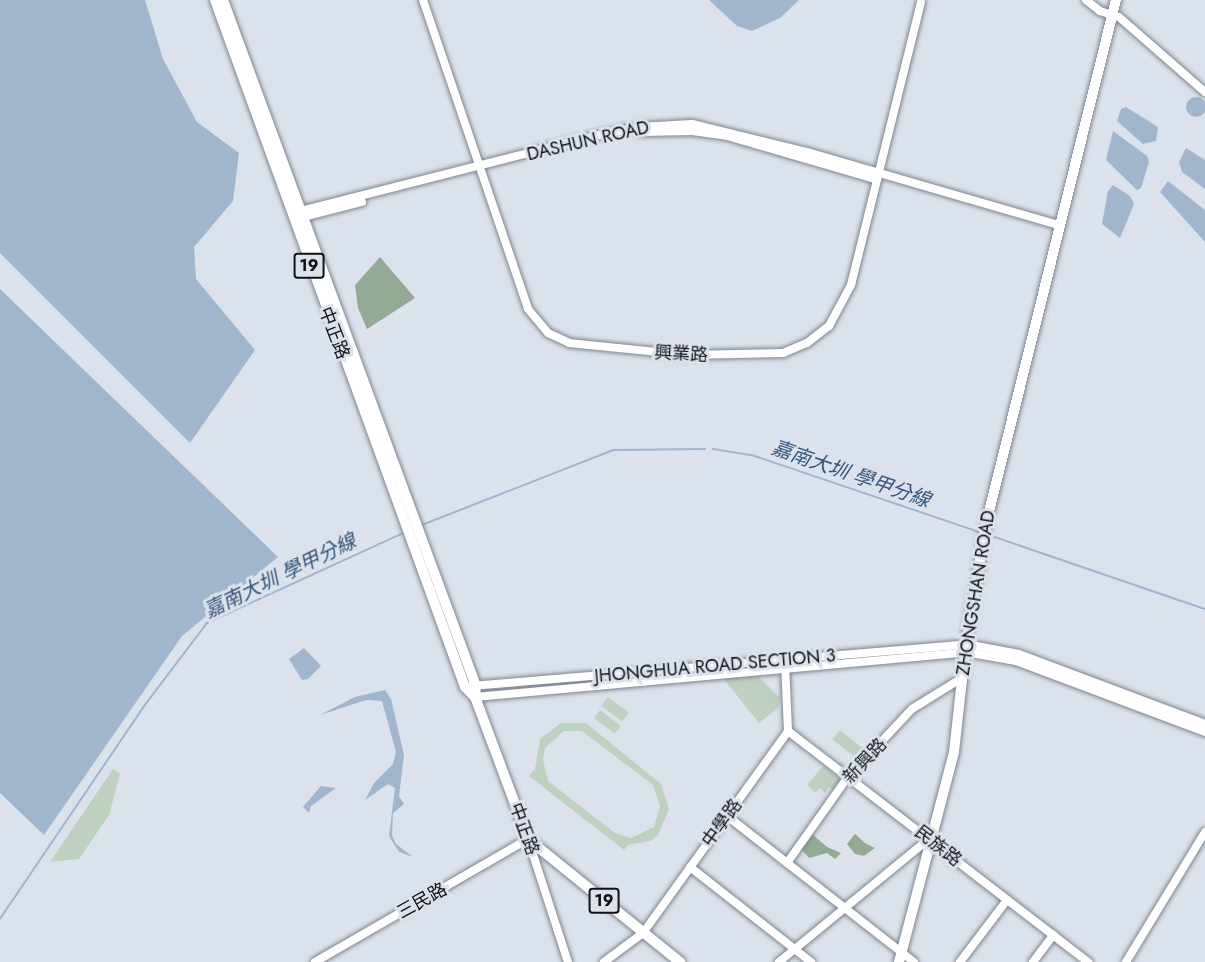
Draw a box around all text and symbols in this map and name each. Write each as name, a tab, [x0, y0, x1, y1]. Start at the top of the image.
street label: DASHUN ROAD	[525, 116, 651, 166]
road number: 19	[292, 253, 326, 279]
street label: 中正路	[314, 304, 354, 362]
street label: 興業路	[653, 342, 709, 366]
water label: 嘉南大圳 學甲分線	[769, 436, 933, 512]
street label: ZHONGSHAN ROAD	[952, 509, 1000, 677]
water label: 嘉南大圳 學甲分線	[200, 529, 360, 623]
street label: JHONGHUA ROAD SECTION 3	[594, 645, 836, 687]
street label: 新興路	[839, 734, 891, 788]
street label: 中學路	[697, 795, 747, 851]
street label: 中正路	[505, 800, 543, 858]
street label: 民族路	[910, 821, 966, 871]
street label: 三民路	[393, 878, 451, 924]
road number: 19	[588, 888, 620, 914]

